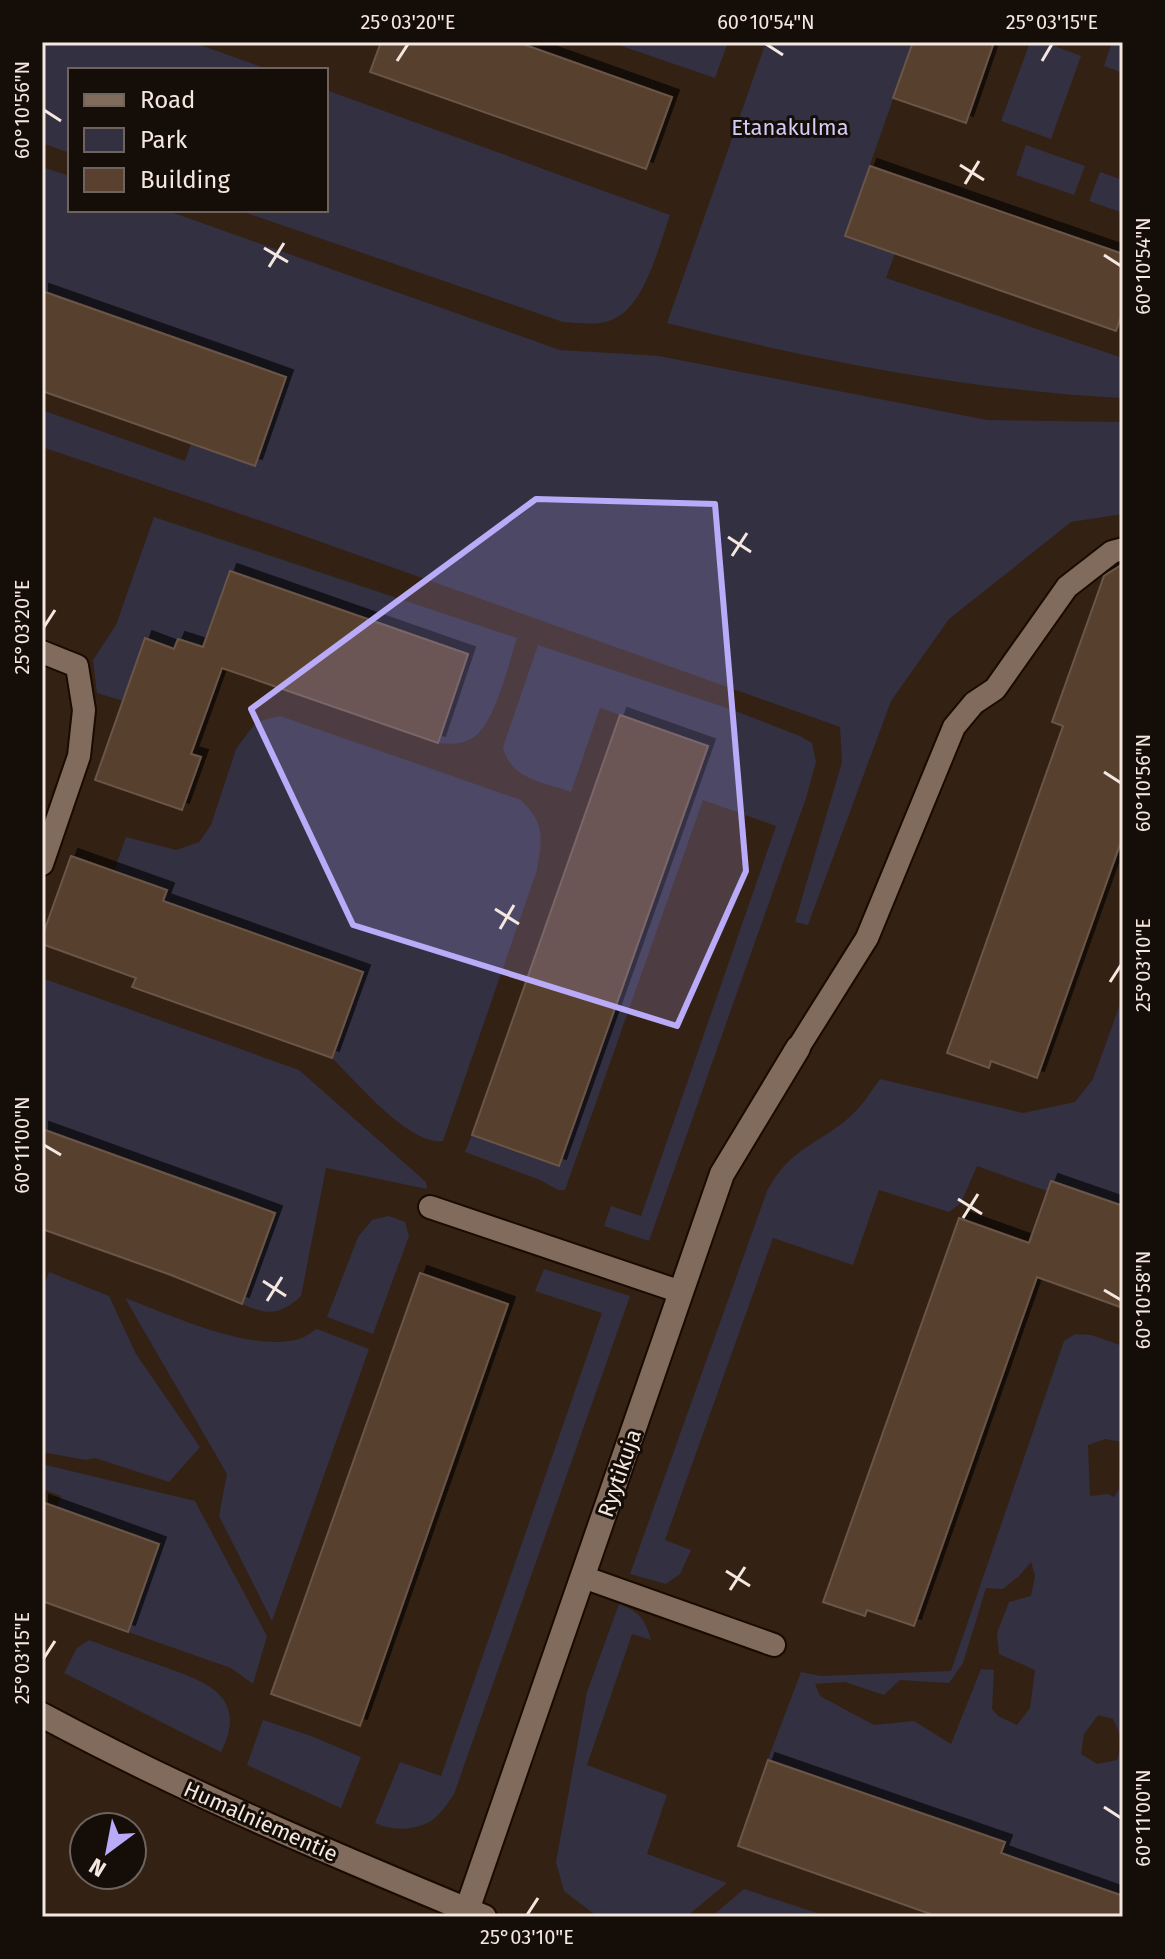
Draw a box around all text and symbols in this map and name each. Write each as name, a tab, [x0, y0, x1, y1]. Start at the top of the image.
text: 25°03'20"E	[360, 10, 456, 34]
text: 60°10'54"N	[717, 10, 815, 34]
text: 25°03'15"E	[1006, 10, 1098, 34]
text: 60°10'56"N	[10, 61, 34, 159]
legend	[68, 68, 328, 212]
text: Road	[140, 86, 195, 114]
park label: Etanakulma	[731, 114, 849, 141]
text: Park	[140, 126, 188, 154]
text: Building	[140, 166, 230, 194]
text: 60°10'54"N	[1131, 217, 1155, 315]
text: 25°03'20"E	[10, 579, 34, 675]
text: 60°10'56"N	[1131, 734, 1155, 832]
text: 25°03'10"E	[1131, 918, 1155, 1012]
text: 60°11'00"N	[10, 1096, 34, 1194]
text: 60°10'58"N	[1131, 1251, 1155, 1349]
street label: Ryytikuja	[592, 1426, 647, 1521]
text: 25°03'15"E	[10, 1612, 34, 1704]
text: 60°11'00"N	[1131, 1769, 1155, 1867]
street label: Humalniementie	[180, 1775, 342, 1868]
north arrow	[68, 1811, 148, 1891]
text: N	[84, 1852, 111, 1883]
text: 25°03'10"E	[480, 1925, 574, 1949]

